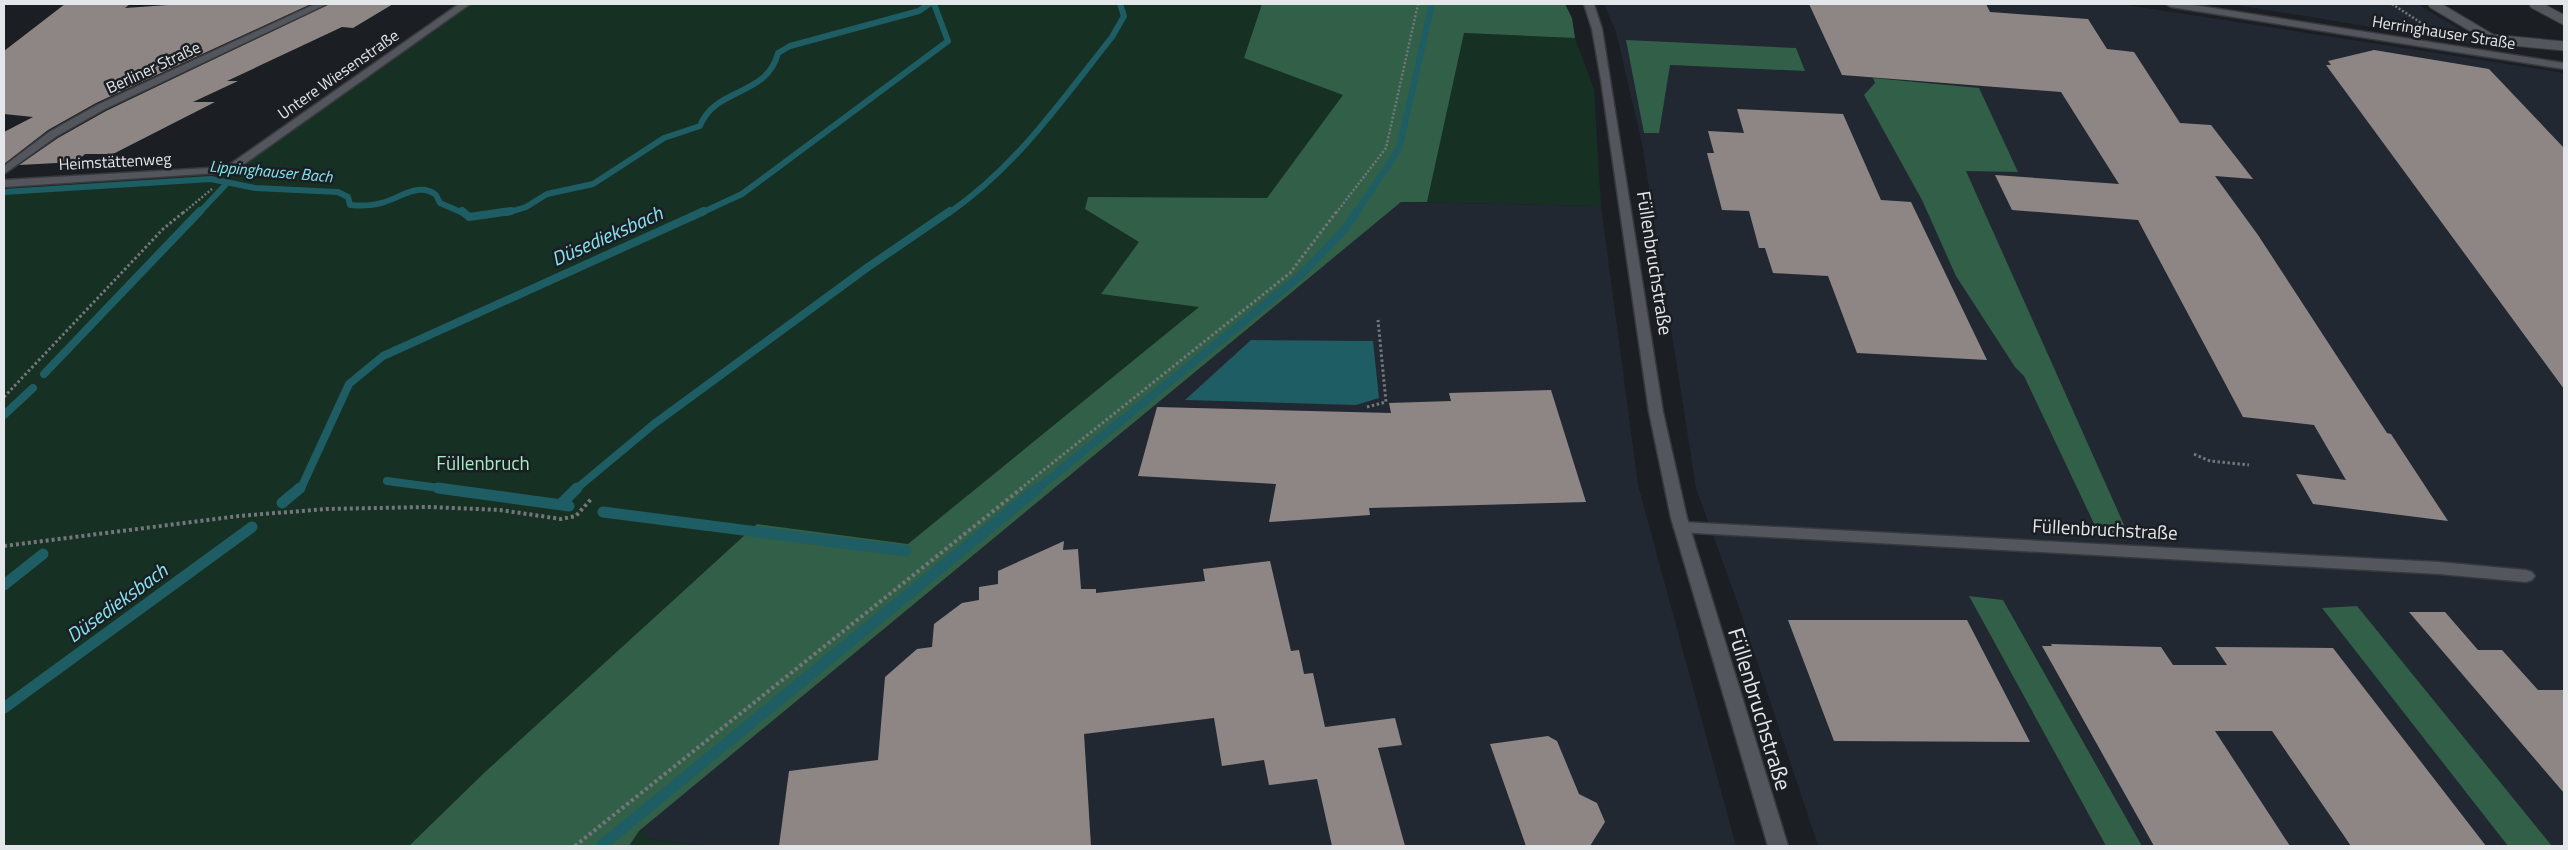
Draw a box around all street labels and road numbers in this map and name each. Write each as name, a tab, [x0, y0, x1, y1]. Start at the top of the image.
street label: Herringhauser Straße	[2371, 9, 2517, 55]
street label: Untere Wiesenstraße	[272, 23, 404, 125]
street label: Berliner Straße	[102, 35, 204, 99]
street label: Heimstättenweg	[58, 146, 172, 176]
street label: Füllenbruchstraße	[1630, 189, 1681, 337]
street label: Füllenbruchstraße	[2032, 510, 2178, 547]
street label: Füllenbruchstraße	[1719, 623, 1801, 795]

